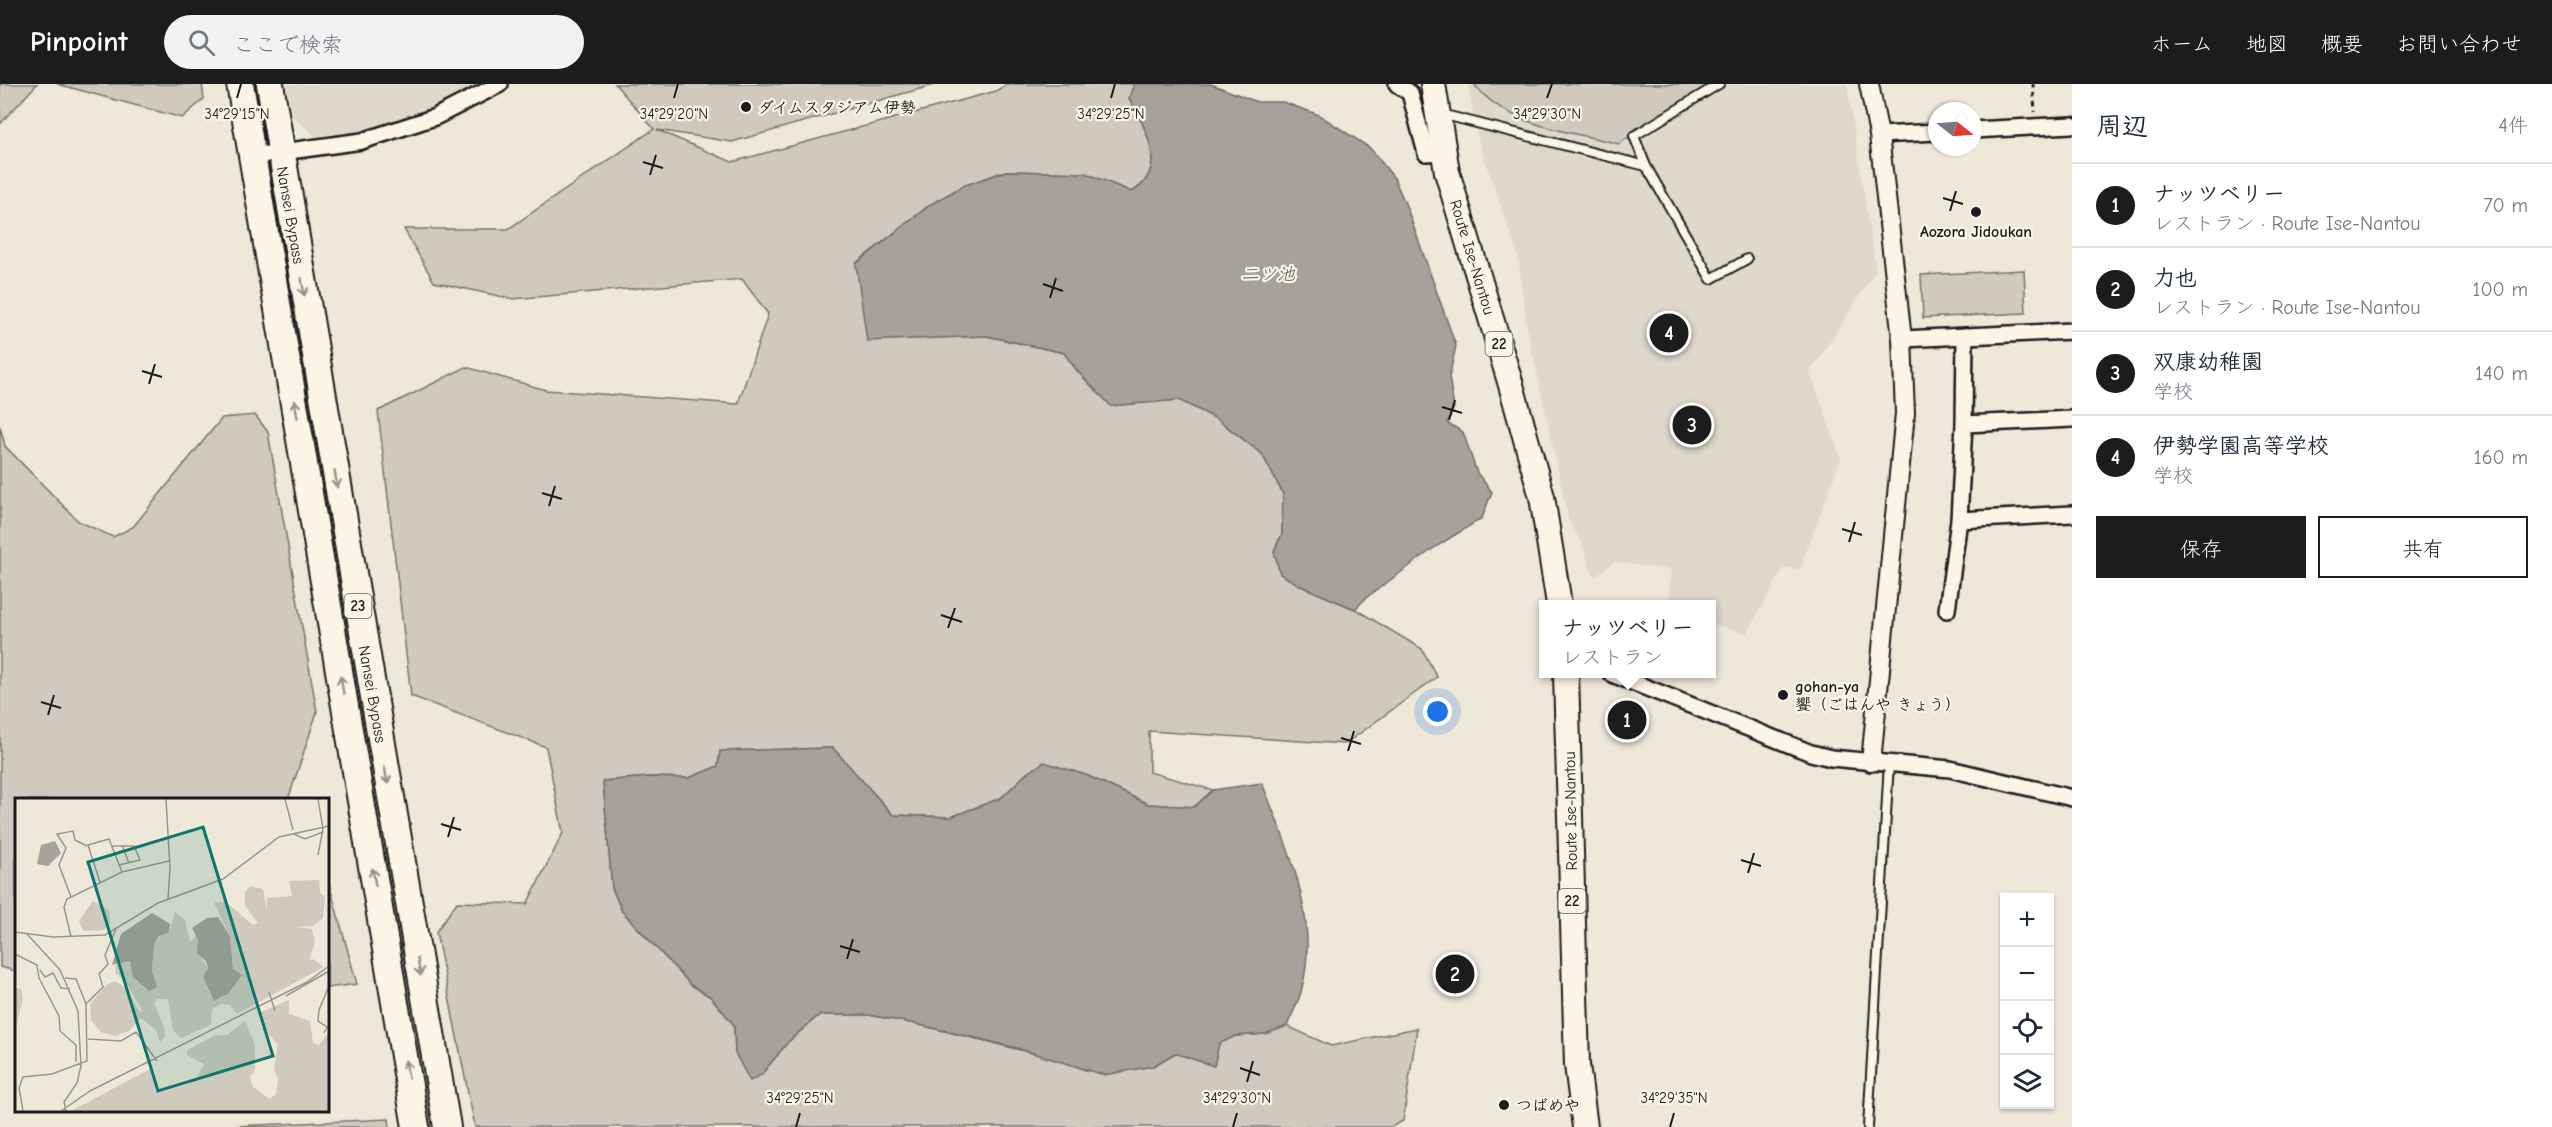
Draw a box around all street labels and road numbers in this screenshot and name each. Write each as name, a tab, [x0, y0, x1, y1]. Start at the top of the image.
street label: Nansei Bypass	[273, 165, 307, 266]
street label: Route Ise-Nantou	[1446, 198, 1498, 317]
road number: 22	[1486, 332, 1512, 356]
road number: 23	[344, 594, 372, 618]
street label: Nansei Bypass	[355, 644, 389, 745]
street label: Route Ise-Nantou	[1561, 751, 1581, 871]
road number: 22	[1558, 889, 1586, 913]

